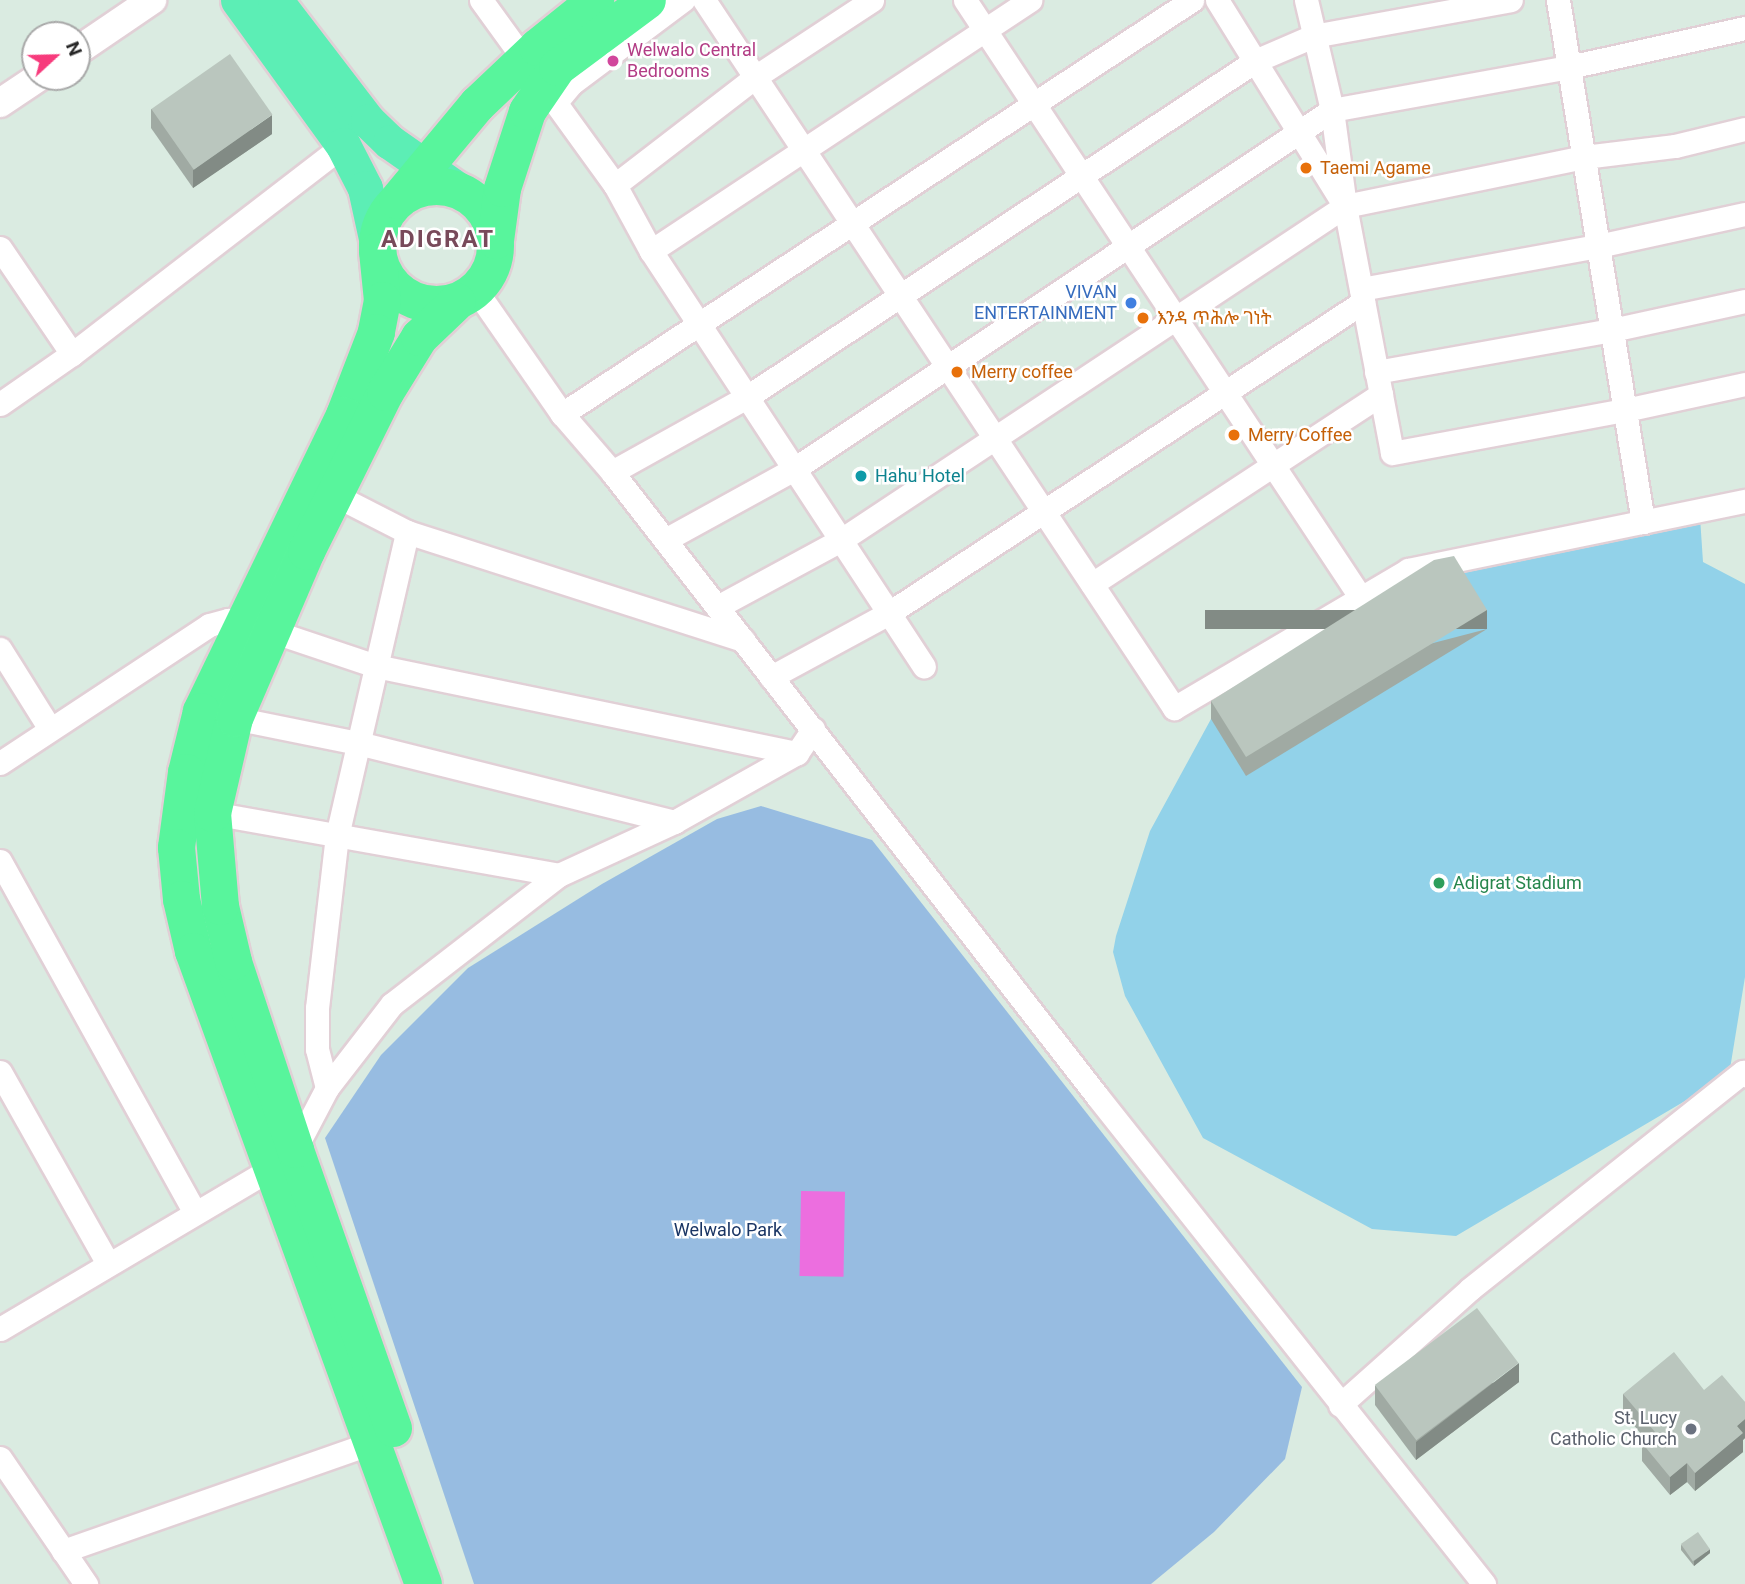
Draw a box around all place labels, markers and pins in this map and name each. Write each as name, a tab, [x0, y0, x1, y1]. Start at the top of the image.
place label: Welwalo Central Bedrooms	[627, 40, 756, 82]
marker: Welwalo Central Bedrooms	[605, 53, 621, 69]
place label: Taemi Agame	[1320, 157, 1431, 179]
marker: Taemi Agame	[1298, 160, 1314, 176]
place label: VIVAN ENTERTAINMENT	[974, 282, 1117, 324]
marker: VIVAN ENTERTAINMENT	[1123, 295, 1139, 311]
place label: እንዳ ጥሕሎ ገነት	[1157, 307, 1272, 329]
marker: እንዳ ጥሕሎ ገነት	[1135, 310, 1151, 326]
place label: Merry coffee	[971, 361, 1073, 383]
marker: Merry coffee	[949, 364, 965, 380]
place label: Merry Coffee	[1248, 424, 1352, 446]
marker: Merry Coffee	[1226, 427, 1242, 443]
place label: Hahu Hotel	[875, 465, 965, 487]
marker: Hahu Hotel	[853, 468, 869, 484]
place label: Adigrat Stadium	[1453, 872, 1582, 894]
marker: Adigrat Stadium	[1431, 875, 1447, 891]
place label: St. Lucy Catholic Church	[1550, 1408, 1677, 1450]
marker: St. Lucy Catholic Church	[1683, 1421, 1699, 1437]

